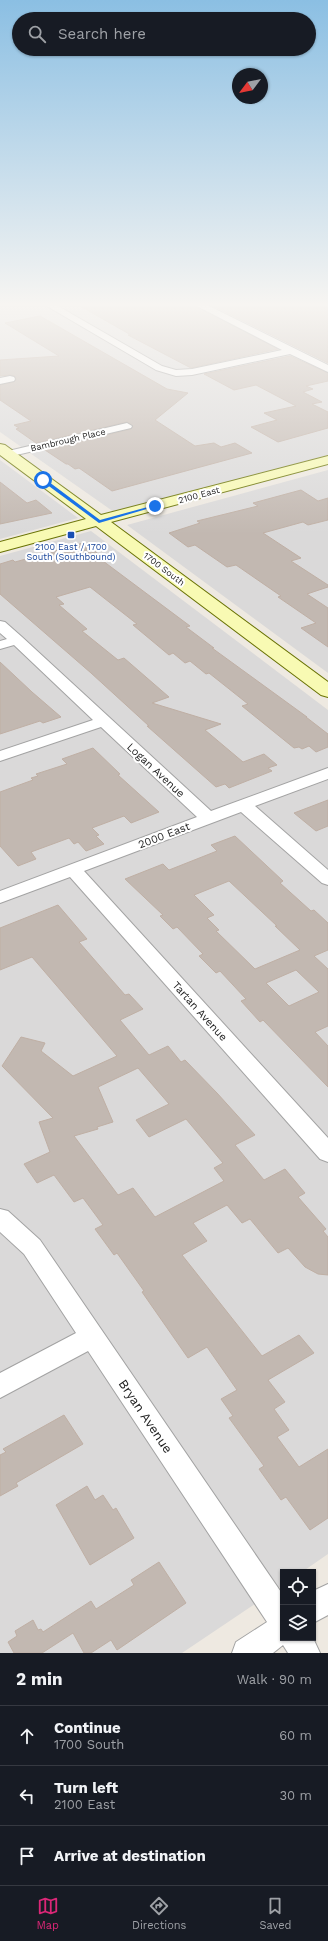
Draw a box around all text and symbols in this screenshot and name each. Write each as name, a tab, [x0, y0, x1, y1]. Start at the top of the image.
search box	[12, 12, 316, 56]
icon: search	[26, 23, 48, 45]
text: Search here	[58, 25, 146, 43]
north arrow	[232, 68, 268, 104]
street label: Bambrough Place	[30, 427, 106, 453]
route start	[34, 471, 52, 489]
street label: 2100 East	[177, 485, 221, 505]
route end	[146, 497, 164, 515]
marker: 2100 East / 1700 South (Southbound)	[66, 530, 76, 540]
place label: 2100 East / 1700 South (Southbound)	[26, 542, 116, 562]
street label: 1700 South	[142, 550, 186, 588]
street label: Logan Avenue	[124, 740, 187, 800]
street label: 2000 East	[136, 820, 192, 851]
street label: Tartan Avenue	[169, 979, 230, 1044]
street label: Bryan Avenue	[115, 1377, 176, 1456]
map controls	[280, 1569, 316, 1641]
button: locate	[280, 1569, 316, 1605]
button: layers	[280, 1605, 316, 1641]
text: 2 min	[16, 1669, 62, 1689]
text: Walk · 90 m	[237, 1672, 312, 1687]
text: Continue	[54, 1719, 121, 1737]
icon: ahead	[16, 1725, 38, 1747]
text: 60 m	[279, 1728, 312, 1743]
text: 1700 South	[54, 1737, 124, 1752]
text: Turn left	[54, 1779, 118, 1797]
icon: left	[16, 1785, 38, 1807]
text: 30 m	[280, 1788, 312, 1803]
text: 2100 East	[54, 1797, 115, 1812]
icon: arrive	[16, 1845, 38, 1867]
text: Arrive at destination	[54, 1847, 206, 1865]
tab: Map	[37, 1895, 59, 1932]
tab: Directions	[132, 1895, 186, 1932]
tab: Saved	[259, 1895, 291, 1932]

